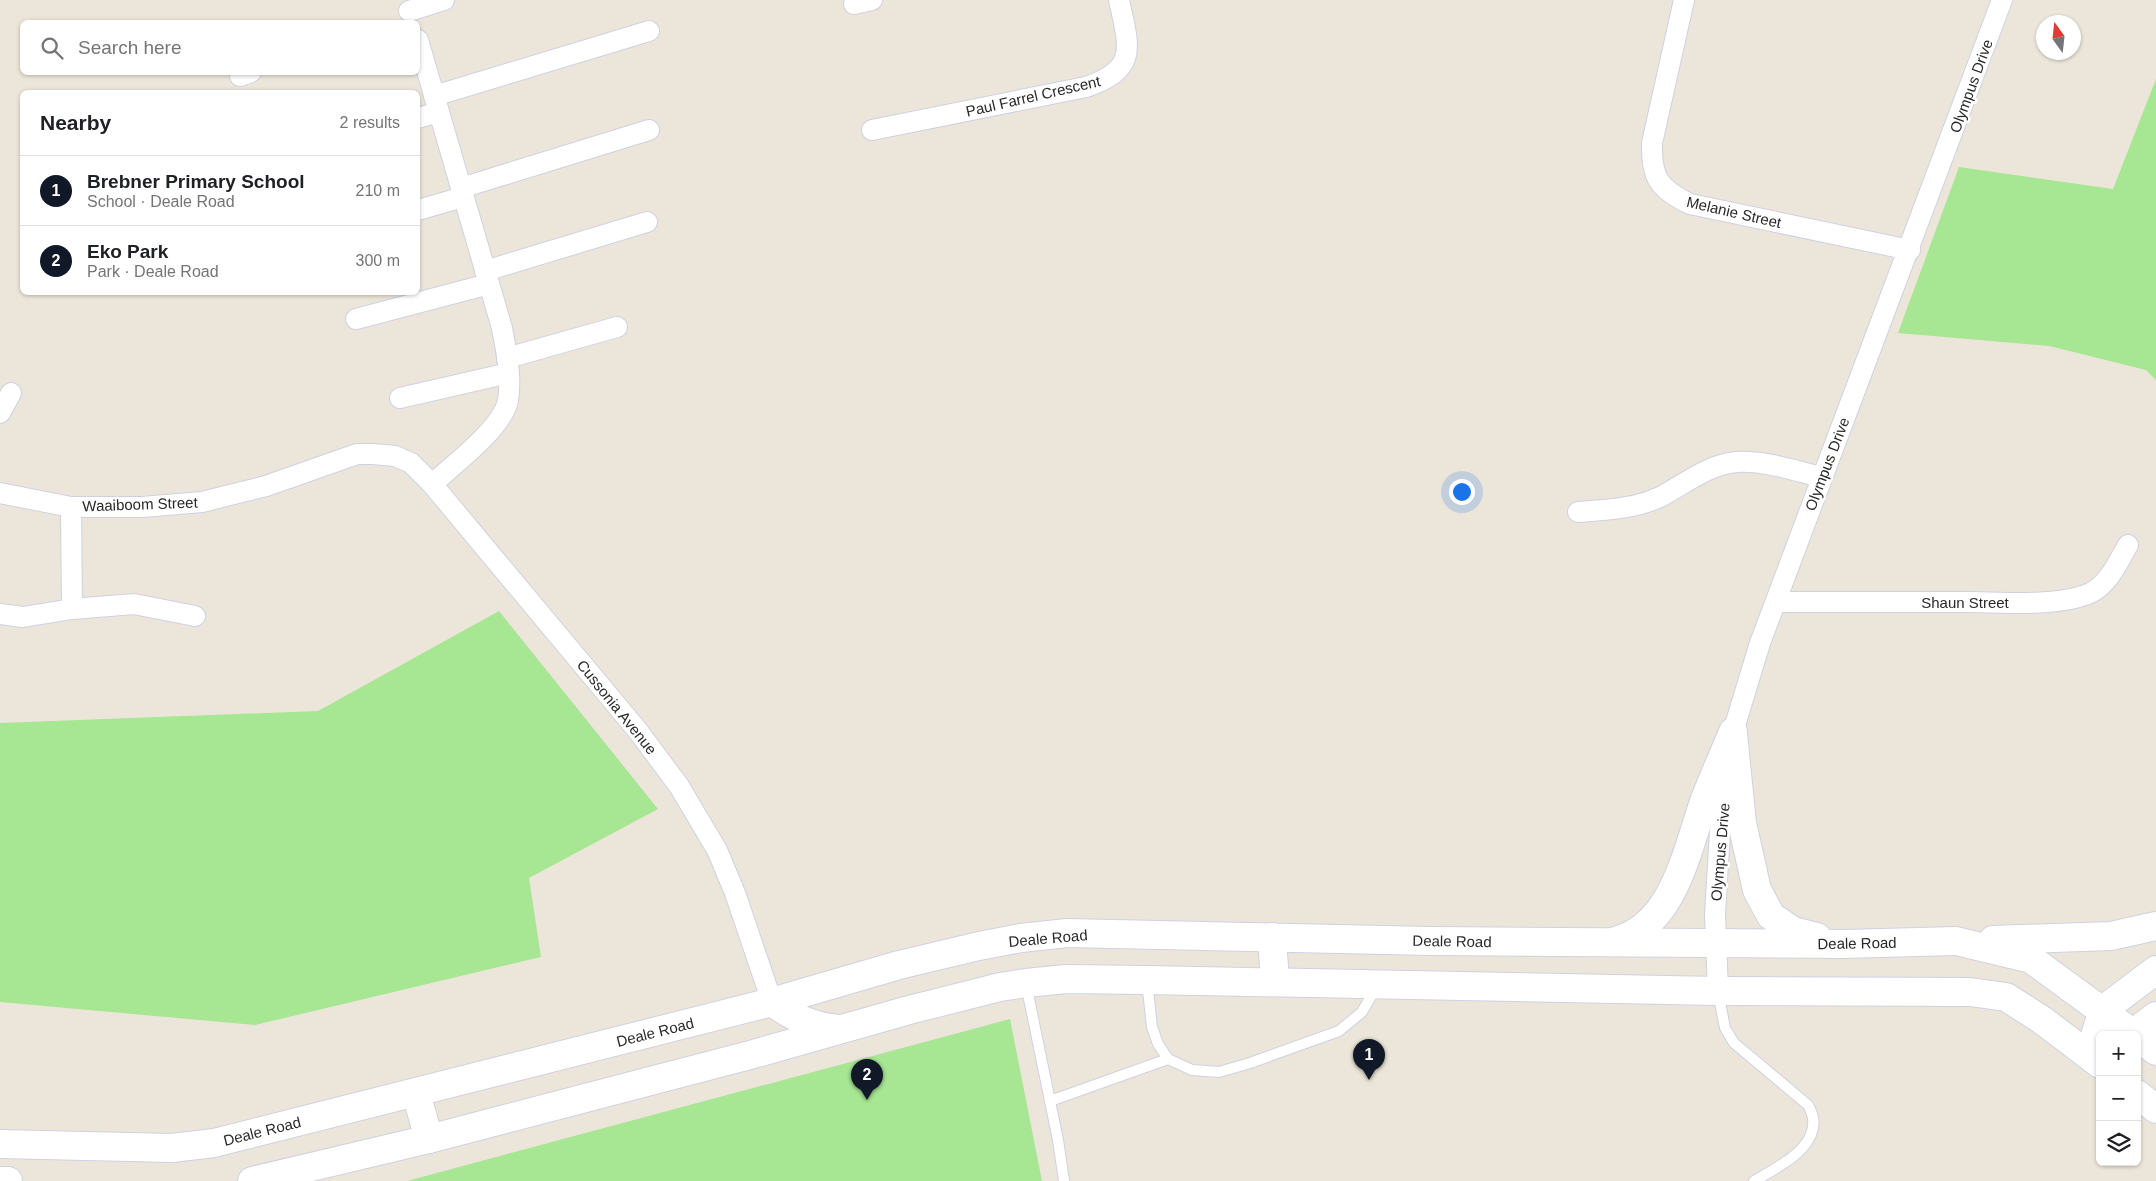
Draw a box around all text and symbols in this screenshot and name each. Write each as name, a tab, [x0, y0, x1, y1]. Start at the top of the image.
north arrow	[2036, 15, 2081, 60]
search box	[20, 20, 420, 75]
icon: search	[38, 34, 66, 62]
text: Search here	[78, 37, 182, 58]
street label: Olympus Drive	[1946, 37, 1996, 135]
street label: Paul Farrel Crescent	[964, 72, 1103, 120]
text: Nearby	[40, 111, 111, 134]
text: 2 results	[340, 114, 400, 131]
text: Brebner Primary School	[87, 171, 305, 192]
text: 1	[52, 182, 60, 199]
text: 210 m	[356, 182, 400, 199]
text: School · Deale Road	[87, 193, 235, 210]
street label: Melanie Street	[1685, 193, 1784, 231]
text: Eko Park	[87, 241, 168, 262]
text: 2	[52, 252, 60, 269]
text: 300 m	[356, 252, 400, 269]
text: Park · Deale Road	[87, 263, 219, 280]
street label: Olympus Drive	[1801, 415, 1853, 513]
your location	[1449, 479, 1475, 505]
street label: Waaiboom Street	[82, 493, 199, 515]
street label: Shaun Street	[1921, 594, 2010, 611]
street label: Cussonia Avenue	[574, 656, 660, 758]
street label: Olympus Drive	[1707, 802, 1733, 902]
street label: Deale Road	[1008, 926, 1088, 950]
street label: Deale Road	[1412, 932, 1492, 950]
street label: Deale Road	[1817, 934, 1897, 952]
street label: Deale Road	[615, 1014, 695, 1050]
map controls	[2096, 1031, 2141, 1166]
button: +	[2096, 1031, 2141, 1076]
pin: 1	[1353, 1039, 1385, 1080]
pin: 2	[851, 1059, 883, 1100]
button: −	[2096, 1076, 2141, 1121]
street label: Deale Road	[222, 1113, 302, 1149]
button: layers	[2096, 1121, 2141, 1166]

